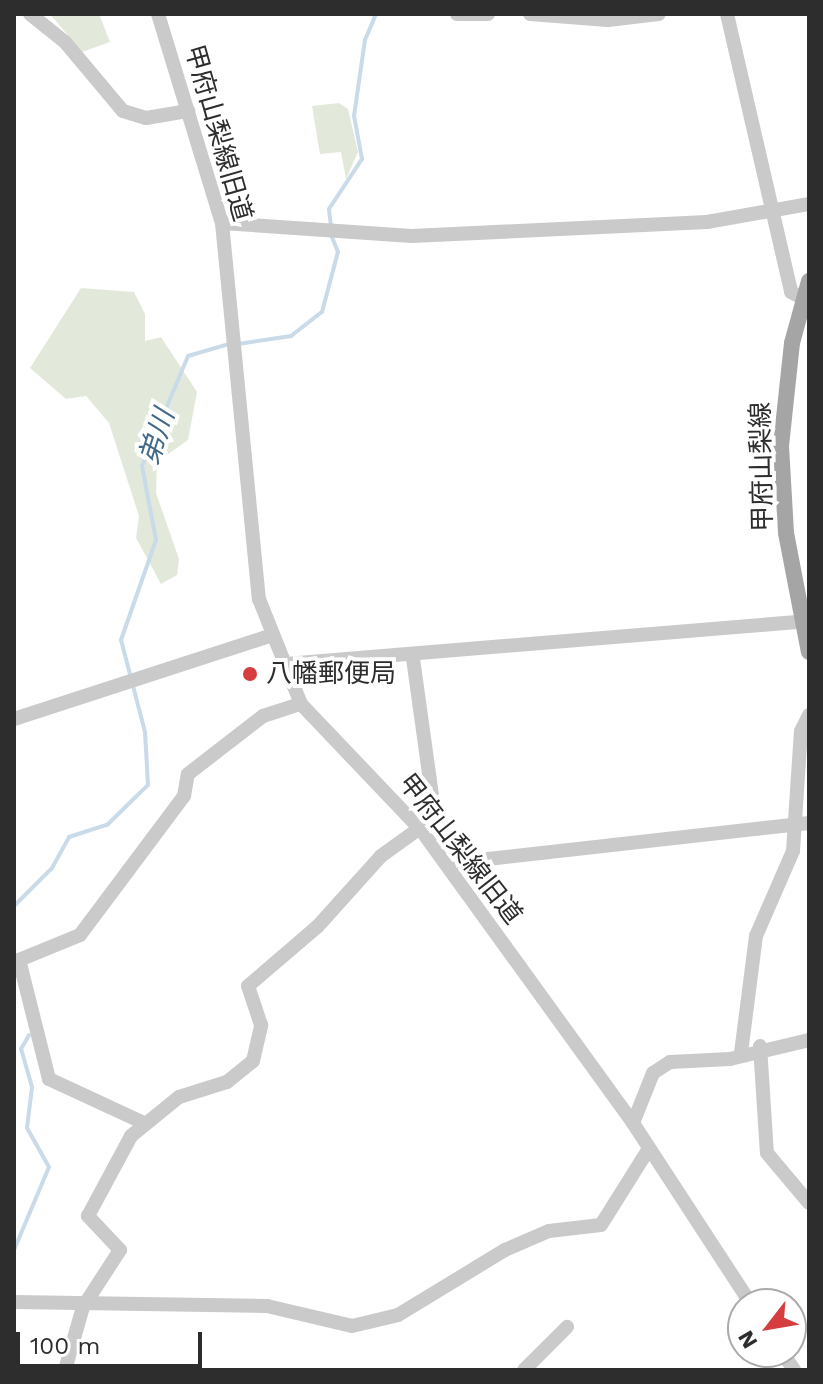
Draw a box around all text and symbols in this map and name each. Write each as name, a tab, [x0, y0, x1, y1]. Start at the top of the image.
street label: 甲府山梨線旧道	[178, 41, 258, 225]
street label: 甲府山梨線	[745, 402, 779, 532]
water label: 弟川	[132, 405, 182, 469]
place label: 八幡郵便局	[266, 658, 396, 690]
marker: 八幡郵便局	[241, 665, 259, 683]
street label: 甲府山梨線旧道	[392, 768, 528, 930]
north arrow	[727, 1288, 807, 1368]
scale bar	[20, 1316, 206, 1366]
text: N	[733, 1326, 763, 1353]
text: 100 m	[30, 1332, 100, 1360]

